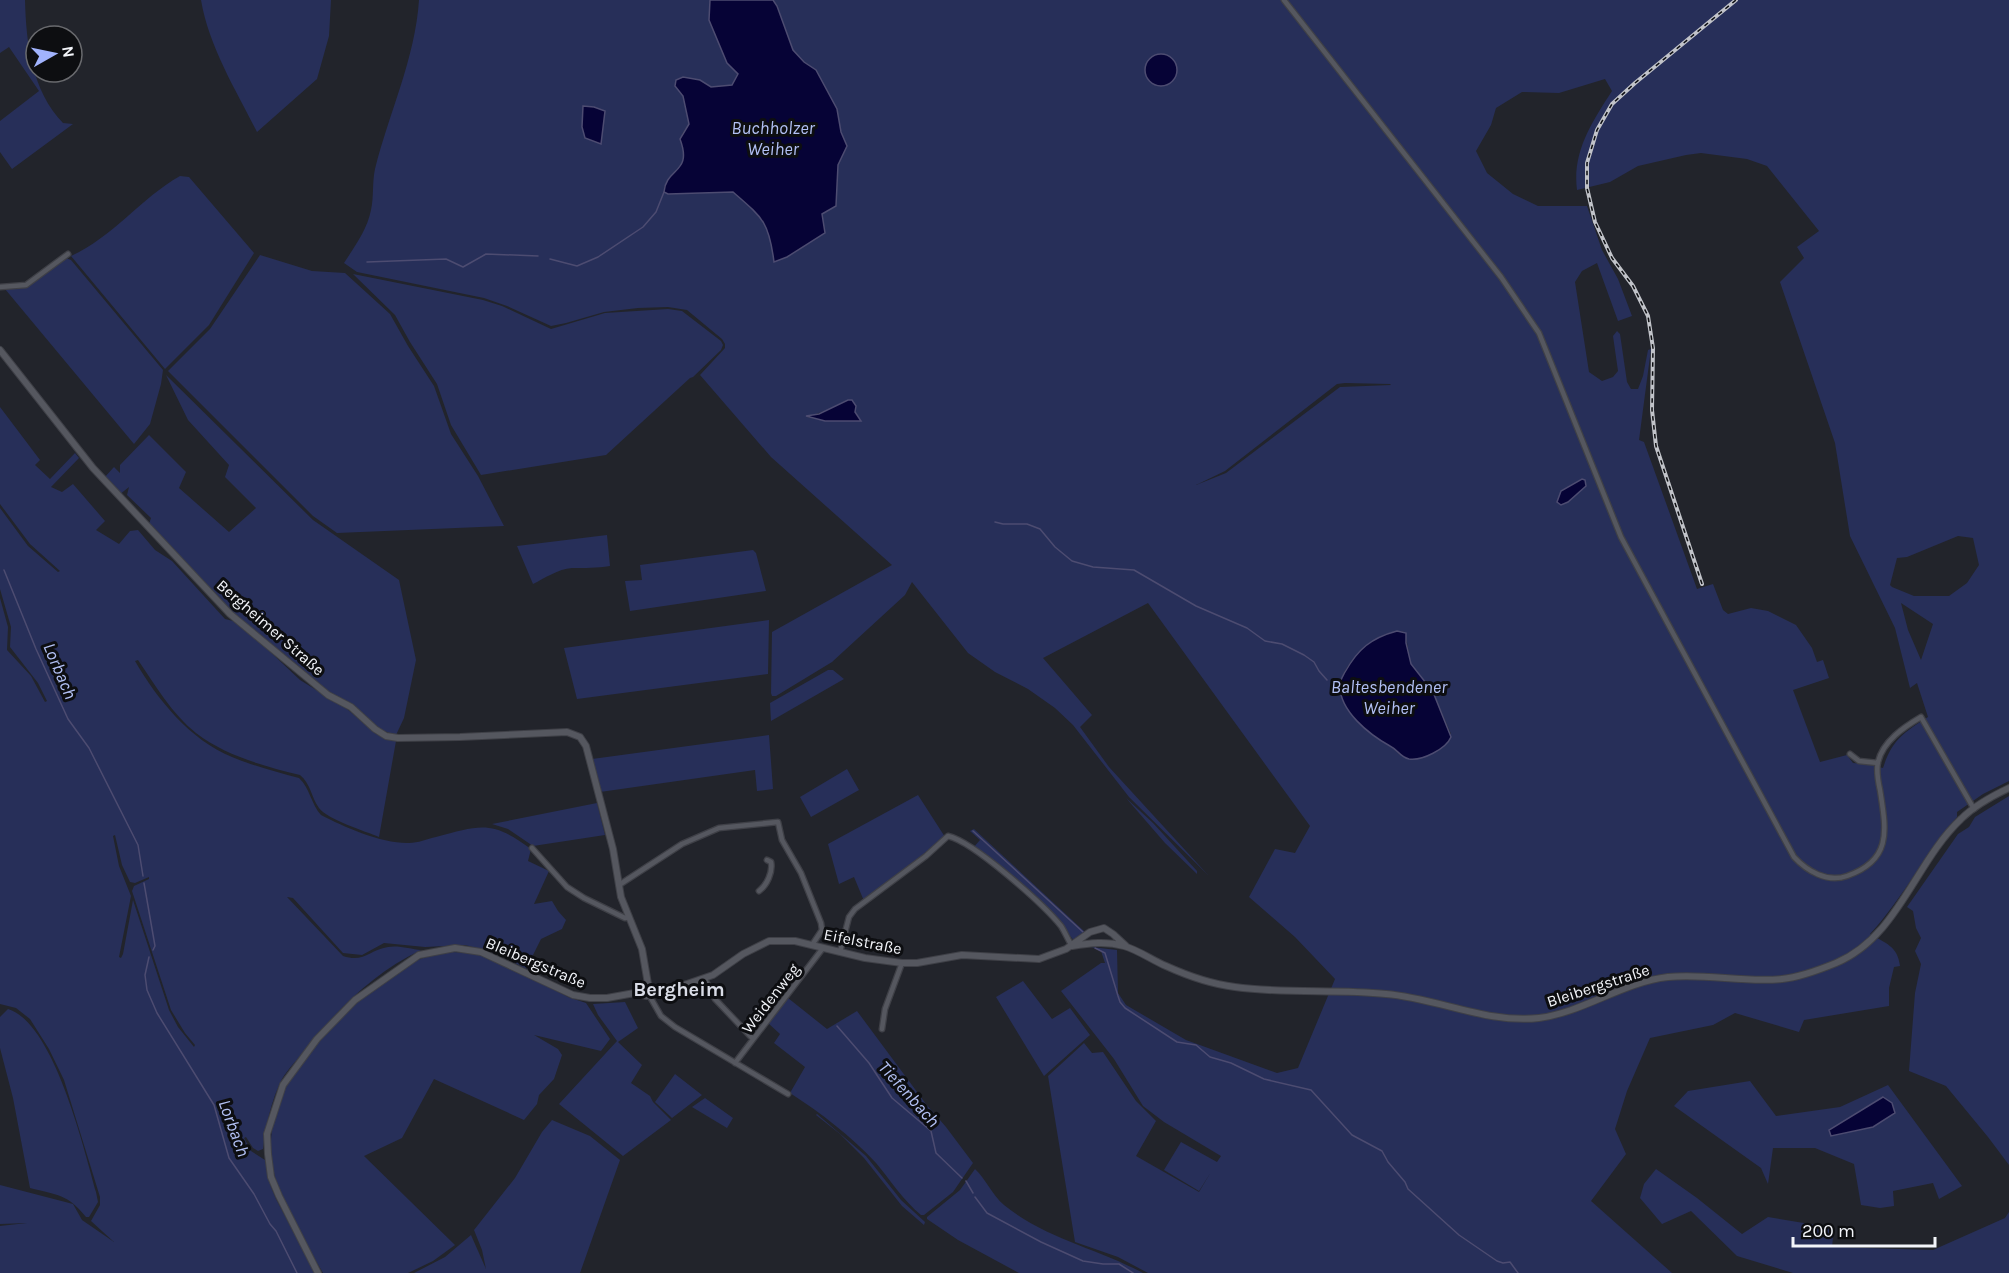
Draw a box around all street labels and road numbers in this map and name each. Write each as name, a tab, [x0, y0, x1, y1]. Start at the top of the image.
street label: Bergheimer Straße	[213, 575, 328, 679]
street label: Eifelstraße	[822, 925, 903, 958]
street label: Bleibergstraße	[483, 933, 589, 992]
street label: Weidenweg	[737, 960, 803, 1037]
street label: Bleibergstraße	[1544, 960, 1652, 1011]

